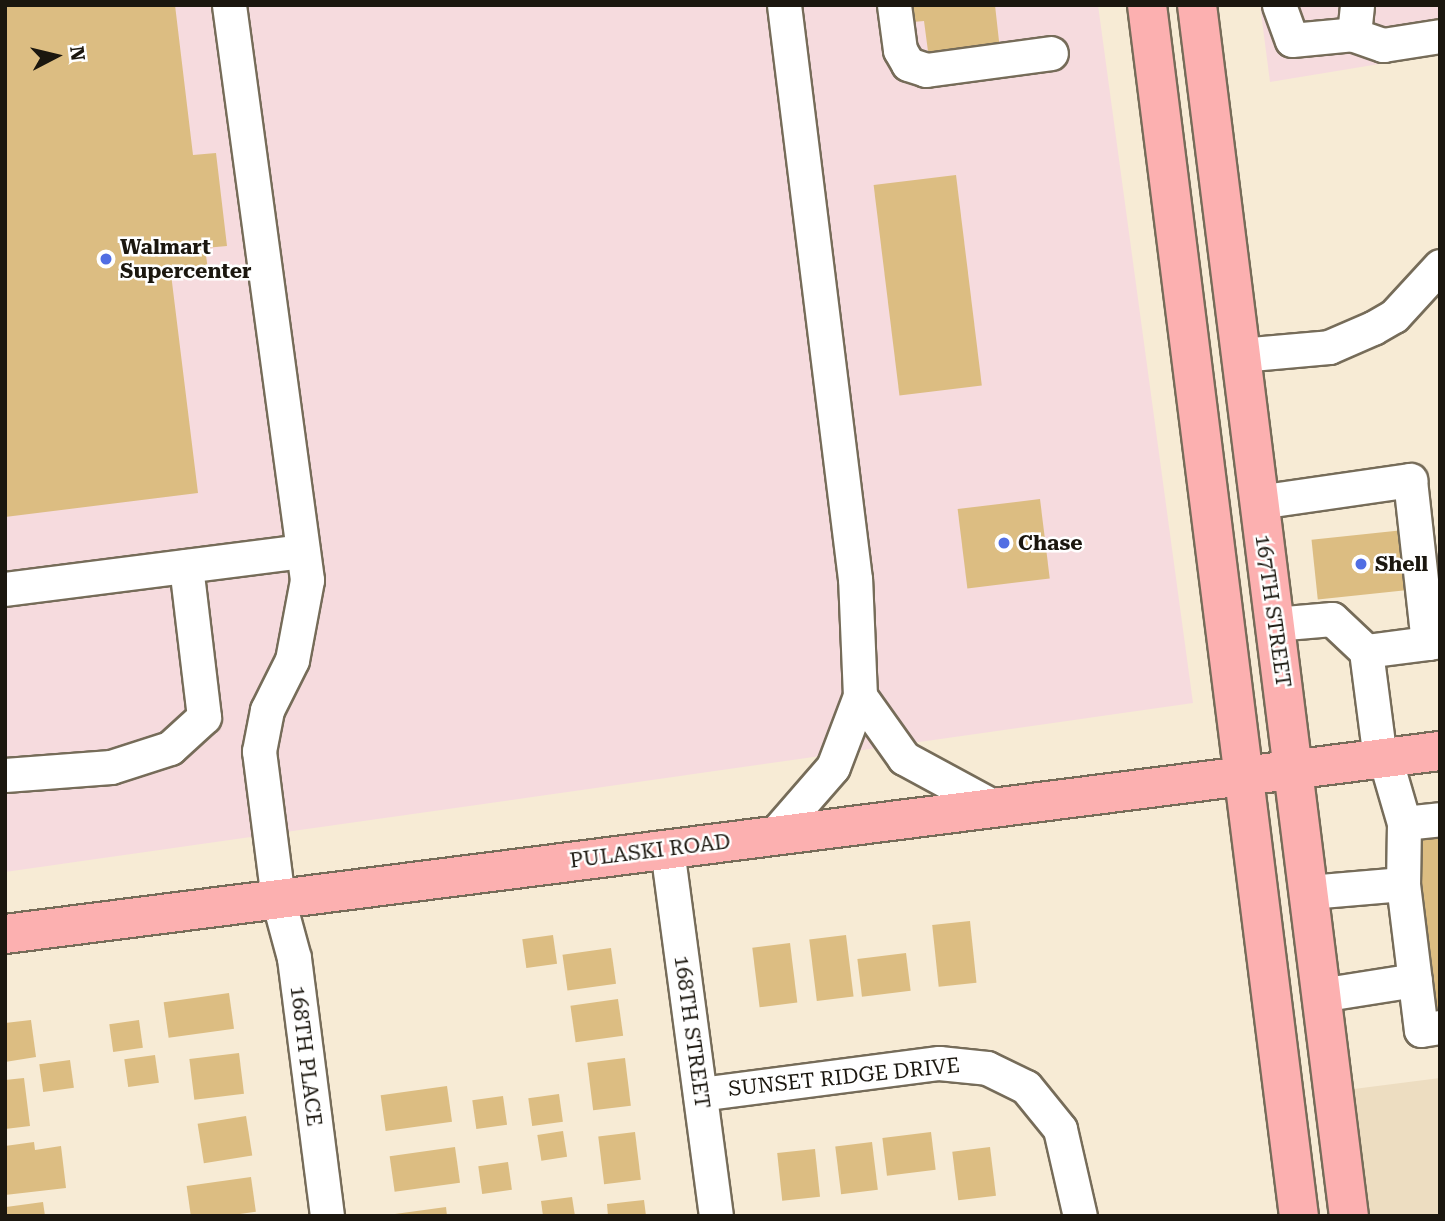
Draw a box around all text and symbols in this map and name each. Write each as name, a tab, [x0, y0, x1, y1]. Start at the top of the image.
north arrow	[21, 21, 91, 91]
text: N	[65, 45, 90, 62]
place label: Walmart Supercenter	[120, 234, 252, 284]
marker: Walmart Supercenter	[98, 251, 114, 267]
place label: Chase	[1018, 530, 1083, 556]
street label: 167TH STREET	[1250, 533, 1296, 689]
marker: Chase	[996, 535, 1012, 551]
place label: Shell	[1375, 551, 1428, 577]
marker: Shell	[1353, 556, 1369, 572]
street label: PULASKI ROAD	[568, 829, 732, 873]
street label: 168TH STREET	[669, 954, 715, 1110]
street label: 168TH PLACE	[285, 984, 327, 1128]
street label: SUNSET RIDGE DRIVE	[727, 1052, 961, 1102]

